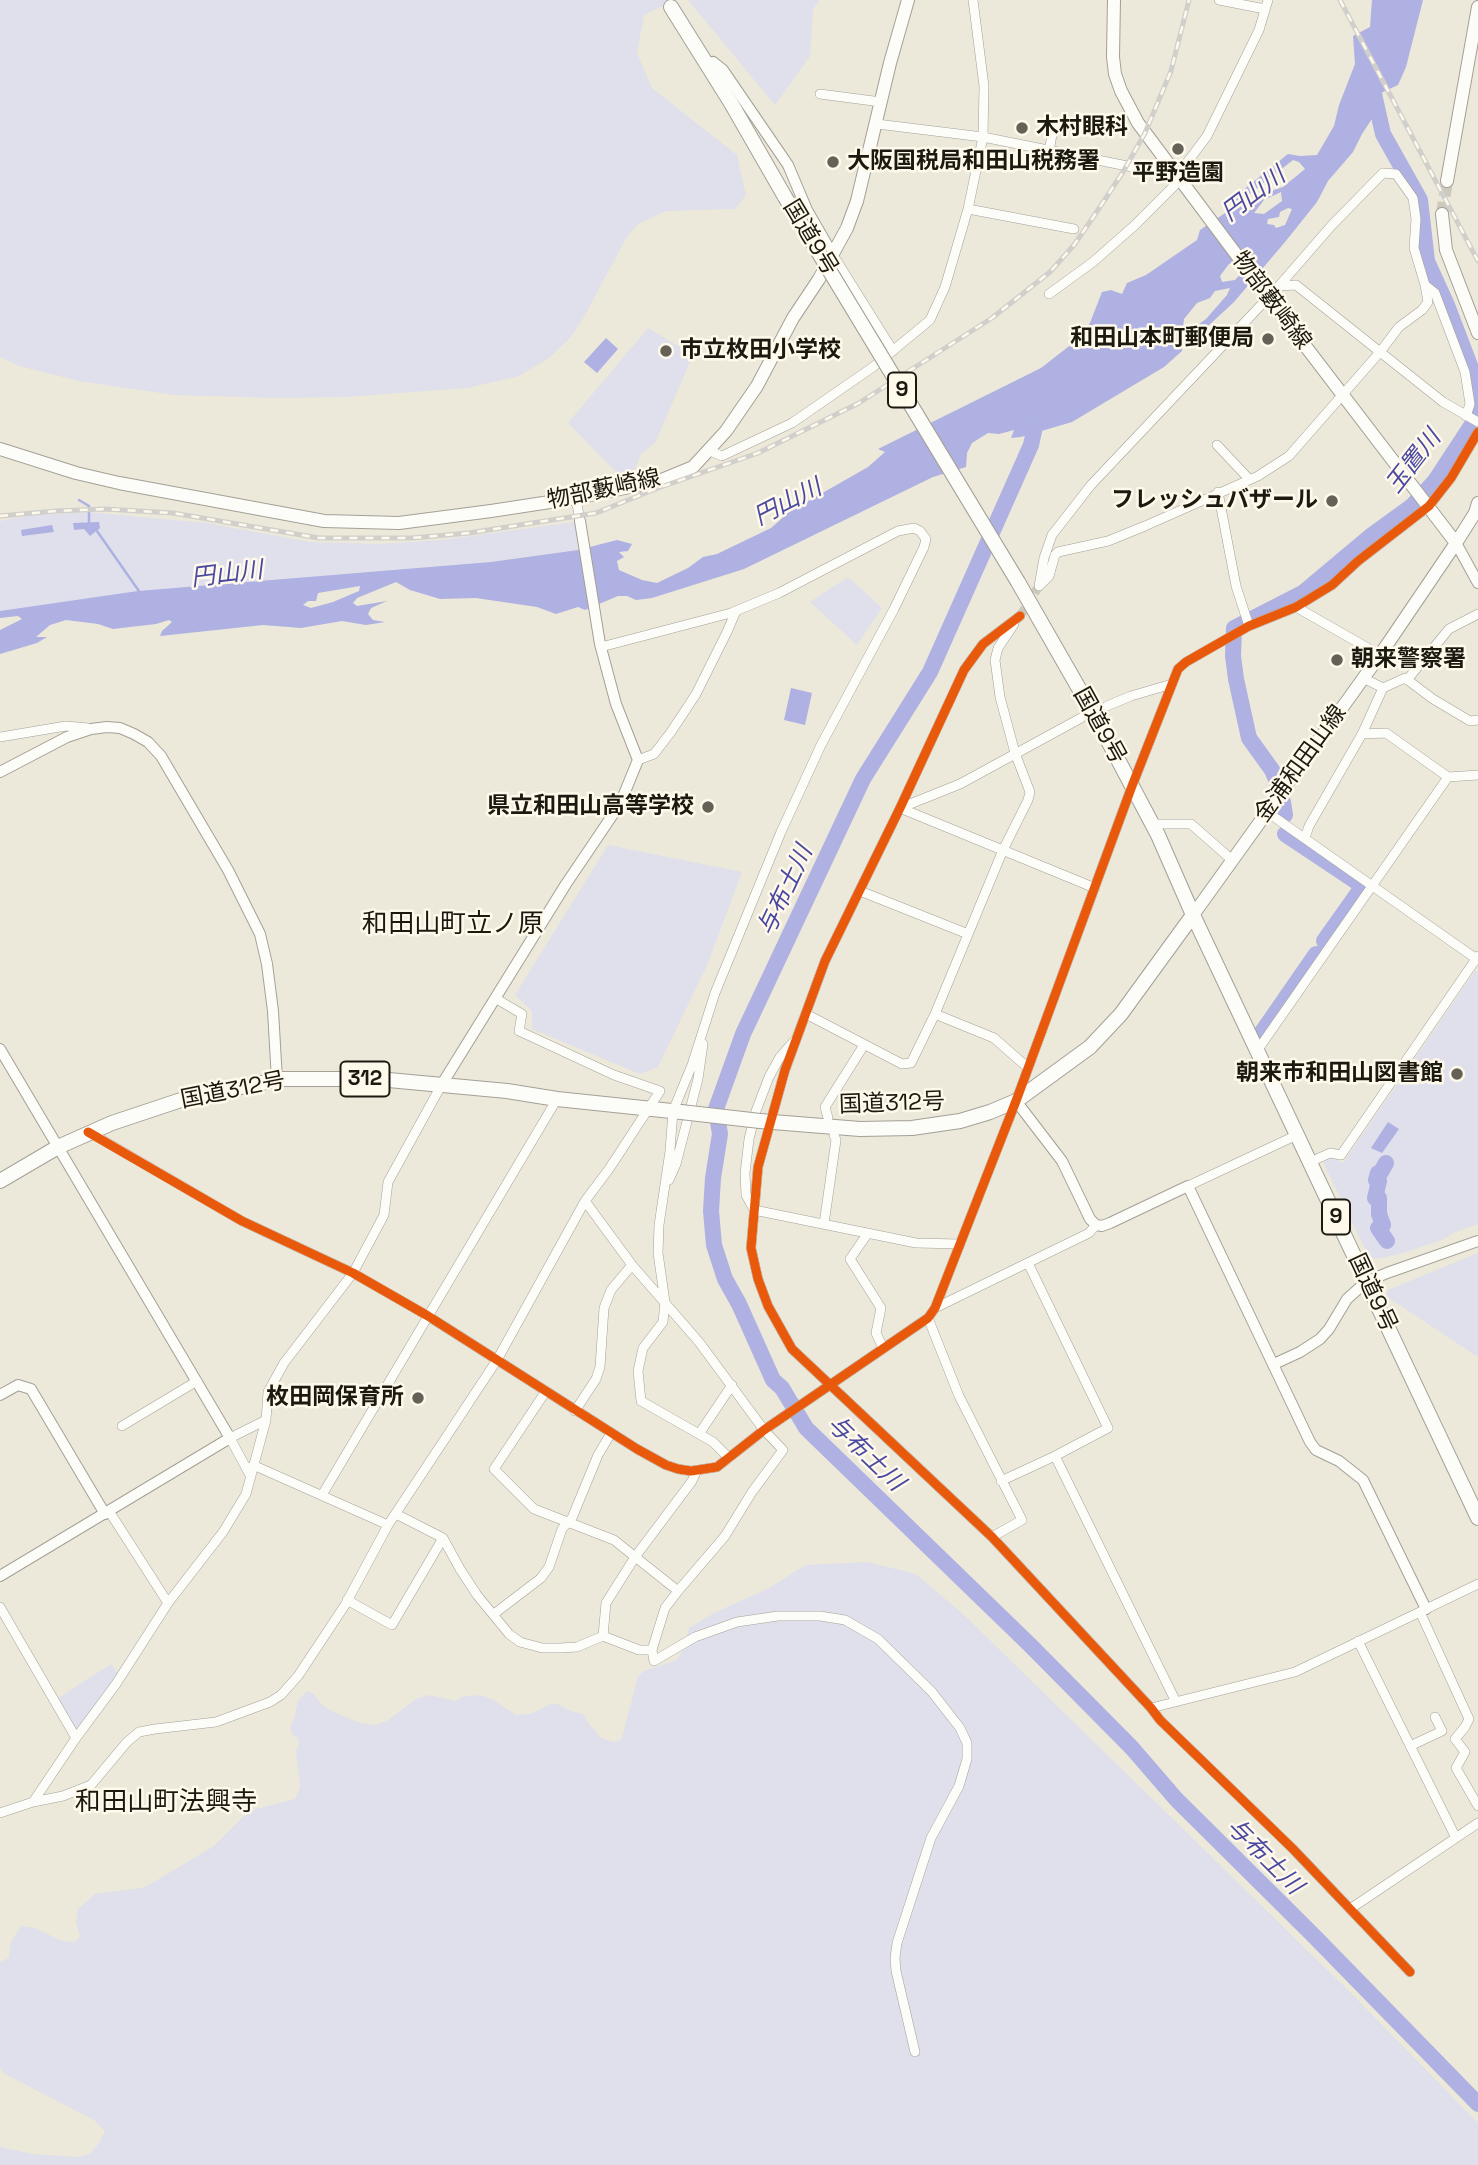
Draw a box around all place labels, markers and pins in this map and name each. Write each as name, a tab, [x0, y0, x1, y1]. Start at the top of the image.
place label: 木村眼科	[1036, 114, 1128, 142]
marker: 木村眼科	[1014, 120, 1030, 136]
marker: 平野造園	[1170, 141, 1186, 157]
place label: 大阪国税局和田山税務署	[847, 148, 1100, 176]
marker: 大阪国税局和田山税務署	[825, 154, 841, 170]
place label: 平野造園	[1132, 160, 1224, 188]
place label: 和田山本町郵便局	[1070, 325, 1254, 353]
marker: 和田山本町郵便局	[1260, 331, 1276, 347]
place label: 市立枚田小学校	[680, 337, 841, 365]
marker: 市立枚田小学校	[658, 343, 674, 359]
place label: フレッシュバザール	[1111, 487, 1318, 515]
marker: フレッシュバザール	[1324, 493, 1340, 509]
place label: 朝来警察署	[1351, 646, 1466, 674]
marker: 朝来警察署	[1329, 652, 1345, 668]
place label: 県立和田山高等学校	[487, 793, 694, 821]
marker: 県立和田山高等学校	[700, 799, 716, 815]
place label: 朝来市和田山図書館	[1236, 1060, 1443, 1088]
marker: 朝来市和田山図書館	[1449, 1066, 1465, 1082]
place label: 枚田岡保育所	[266, 1384, 404, 1412]
marker: 枚田岡保育所	[410, 1390, 426, 1406]

